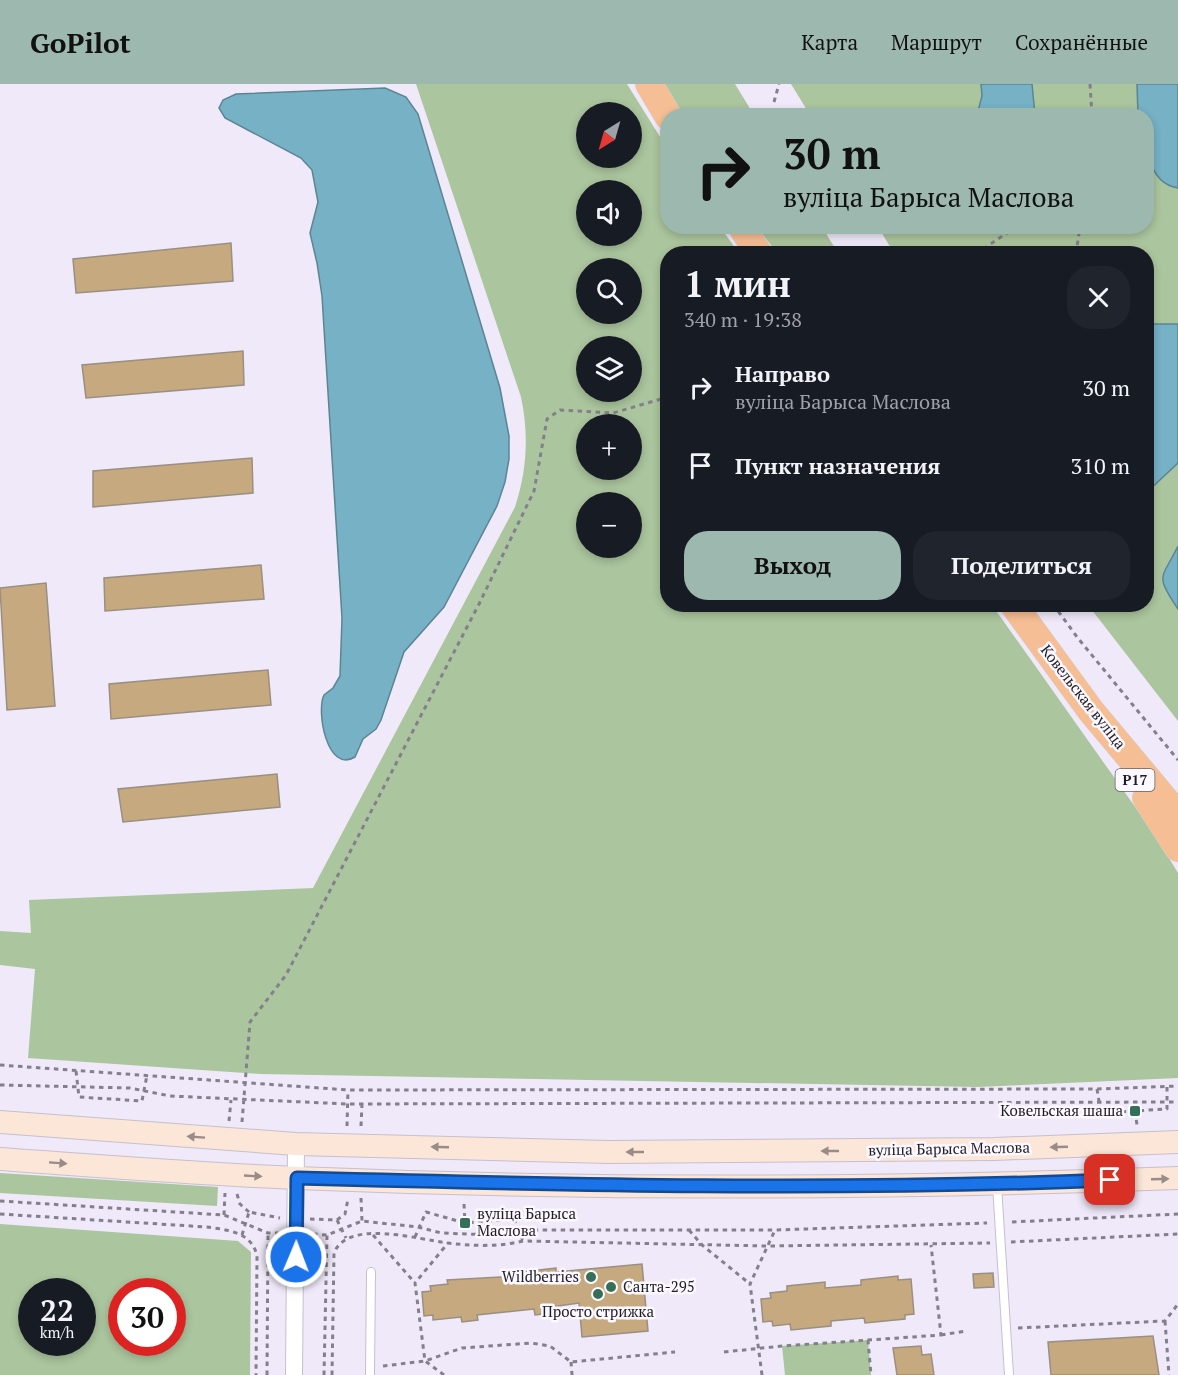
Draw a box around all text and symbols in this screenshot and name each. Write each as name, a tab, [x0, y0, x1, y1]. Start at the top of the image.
text: GoPilot	[30, 24, 131, 61]
text: Карта	[801, 28, 858, 56]
text: Маршрут	[891, 28, 982, 56]
text: Сохранённые	[1015, 28, 1148, 56]
north arrow	[576, 102, 642, 168]
map controls	[576, 102, 642, 558]
text: 30 m	[783, 125, 881, 181]
icon: right	[684, 132, 762, 210]
text: вуліца Барыса Маслова	[783, 179, 1074, 215]
button: sound	[576, 180, 642, 246]
button: search	[576, 258, 642, 324]
text: 1 мин	[684, 260, 791, 307]
button: close	[1067, 266, 1130, 329]
text: 340 m · 19:38	[684, 306, 802, 333]
button: layers	[576, 336, 642, 402]
text: Направо	[735, 359, 830, 388]
icon: right	[684, 371, 717, 404]
text: 30 m	[1082, 373, 1130, 402]
text: вуліца Барыса Маслова	[735, 388, 951, 415]
button: +	[576, 414, 642, 480]
icon: arrive	[684, 449, 717, 482]
text: Пункт назначения	[735, 451, 940, 480]
text: 310 m	[1070, 451, 1130, 480]
button: −	[576, 492, 642, 558]
button: Выход	[684, 531, 901, 600]
button: Поделиться	[913, 531, 1130, 600]
street label: Ковельская вуліца	[1037, 640, 1131, 753]
road number: Р17	[1116, 769, 1154, 791]
place label: Ковельская шаша	[1000, 1100, 1123, 1120]
marker: Ковельская шаша	[1128, 1104, 1142, 1118]
one-way arrow	[187, 1132, 206, 1142]
street label: вуліца Барыса Маслова	[868, 1137, 1030, 1159]
one-way arrow	[1050, 1142, 1069, 1151]
one-way arrow	[431, 1143, 450, 1152]
one-way arrow	[821, 1146, 840, 1156]
one-way arrow	[626, 1147, 645, 1157]
pin	[1084, 1154, 1135, 1205]
one-way arrow	[49, 1159, 68, 1168]
icon: arrive	[1093, 1163, 1126, 1196]
one-way arrow	[243, 1171, 262, 1180]
one-way arrow	[1151, 1174, 1170, 1183]
place label: вуліца Барыса Маслова	[477, 1203, 576, 1240]
marker: вуліца Барыса Маслова	[458, 1216, 472, 1230]
position arrow	[264, 1225, 328, 1289]
place label: Wildberries	[502, 1266, 579, 1286]
marker: Wildberries	[584, 1270, 598, 1284]
place label: Санта-295	[623, 1276, 695, 1296]
speed limit sign: 30	[108, 1278, 186, 1356]
marker: Санта-295	[604, 1280, 618, 1294]
marker: Просто стрижка	[591, 1287, 605, 1301]
text: 22	[40, 1290, 74, 1330]
place label: Просто стрижка	[542, 1301, 654, 1321]
text: km/h	[40, 1322, 74, 1342]

